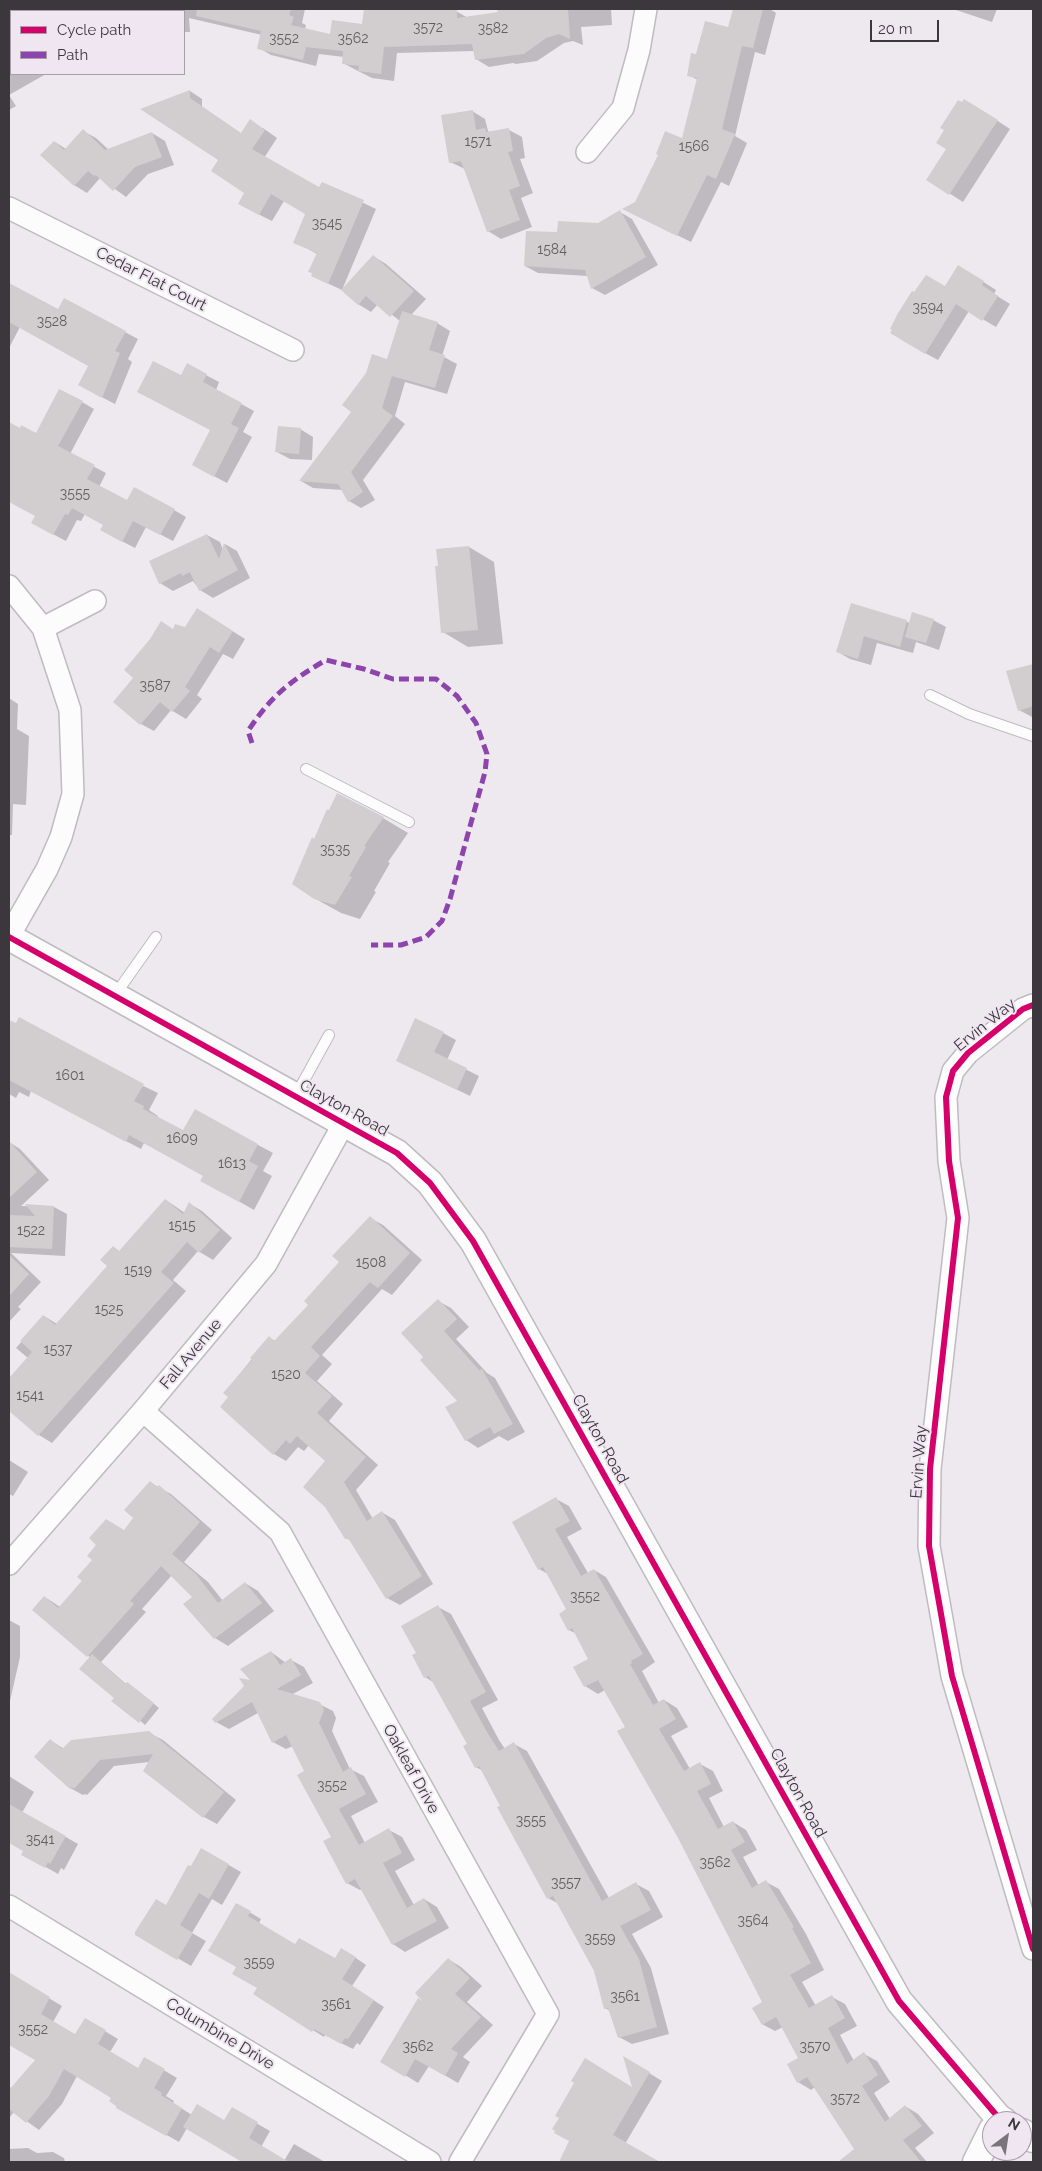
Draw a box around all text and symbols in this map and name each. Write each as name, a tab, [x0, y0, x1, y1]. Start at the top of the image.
legend	[10, 10, 185, 75]
scale bar	[872, 10, 941, 42]
house number: 3572	[413, 20, 443, 36]
text: 20 m	[878, 20, 913, 38]
text: Cycle path	[57, 21, 131, 39]
house number: 3582	[478, 21, 508, 37]
house number: 3552	[269, 31, 299, 47]
house number: 3562	[338, 31, 368, 47]
text: Path	[57, 46, 88, 64]
house number: 1571	[464, 134, 492, 150]
house number: 1566	[679, 139, 709, 155]
house number: 3545	[312, 216, 342, 232]
house number: 1584	[537, 242, 567, 258]
street label: Cedar Flat Court	[92, 243, 210, 315]
house number: 3594	[913, 300, 943, 316]
house number: 3528	[37, 314, 67, 330]
house number: 3555	[60, 486, 90, 502]
house number: 3587	[140, 678, 170, 694]
house number: 3535	[320, 842, 350, 858]
street label: Ervin Way	[950, 994, 1020, 1056]
house number: 1601	[56, 1068, 84, 1084]
street label: Clayton Road	[296, 1076, 392, 1140]
house number: 1609	[166, 1131, 198, 1147]
house number: 1613	[218, 1156, 246, 1172]
house number: 1515	[168, 1218, 196, 1234]
house number: 1522	[17, 1223, 45, 1239]
house number: 1508	[356, 1255, 386, 1271]
house number: 1519	[124, 1263, 152, 1279]
house number: 1525	[95, 1302, 123, 1318]
street label: Fall Avenue	[156, 1315, 226, 1393]
house number: 1537	[44, 1342, 72, 1358]
house number: 1520	[271, 1367, 301, 1383]
house number: 1541	[16, 1388, 44, 1404]
street label: Clayton Road	[568, 1391, 632, 1487]
street label: Ervin Way	[907, 1425, 931, 1499]
house number: 3552	[570, 1589, 600, 1605]
street label: Oakleaf Drive	[379, 1721, 443, 1817]
street label: Clayton Road	[766, 1745, 830, 1841]
house number: 3552	[317, 1778, 347, 1794]
house number: 3555	[516, 1813, 546, 1829]
house number: 3541	[26, 1832, 54, 1848]
house number: 3562	[700, 1855, 730, 1871]
house number: 3557	[551, 1875, 581, 1891]
house number: 3564	[737, 1913, 769, 1929]
house number: 3559	[585, 1931, 615, 1947]
house number: 3559	[244, 1955, 274, 1971]
house number: 3561	[610, 1989, 640, 2005]
street label: Columbine Drive	[162, 1994, 278, 2074]
house number: 3561	[321, 1997, 351, 2013]
house number: 3552	[18, 2022, 48, 2038]
house number: 3562	[403, 2039, 433, 2055]
house number: 3570	[799, 2039, 831, 2055]
house number: 3572	[830, 2091, 860, 2107]
north arrow	[982, 2111, 1032, 2161]
text: N	[1006, 2114, 1023, 2134]

